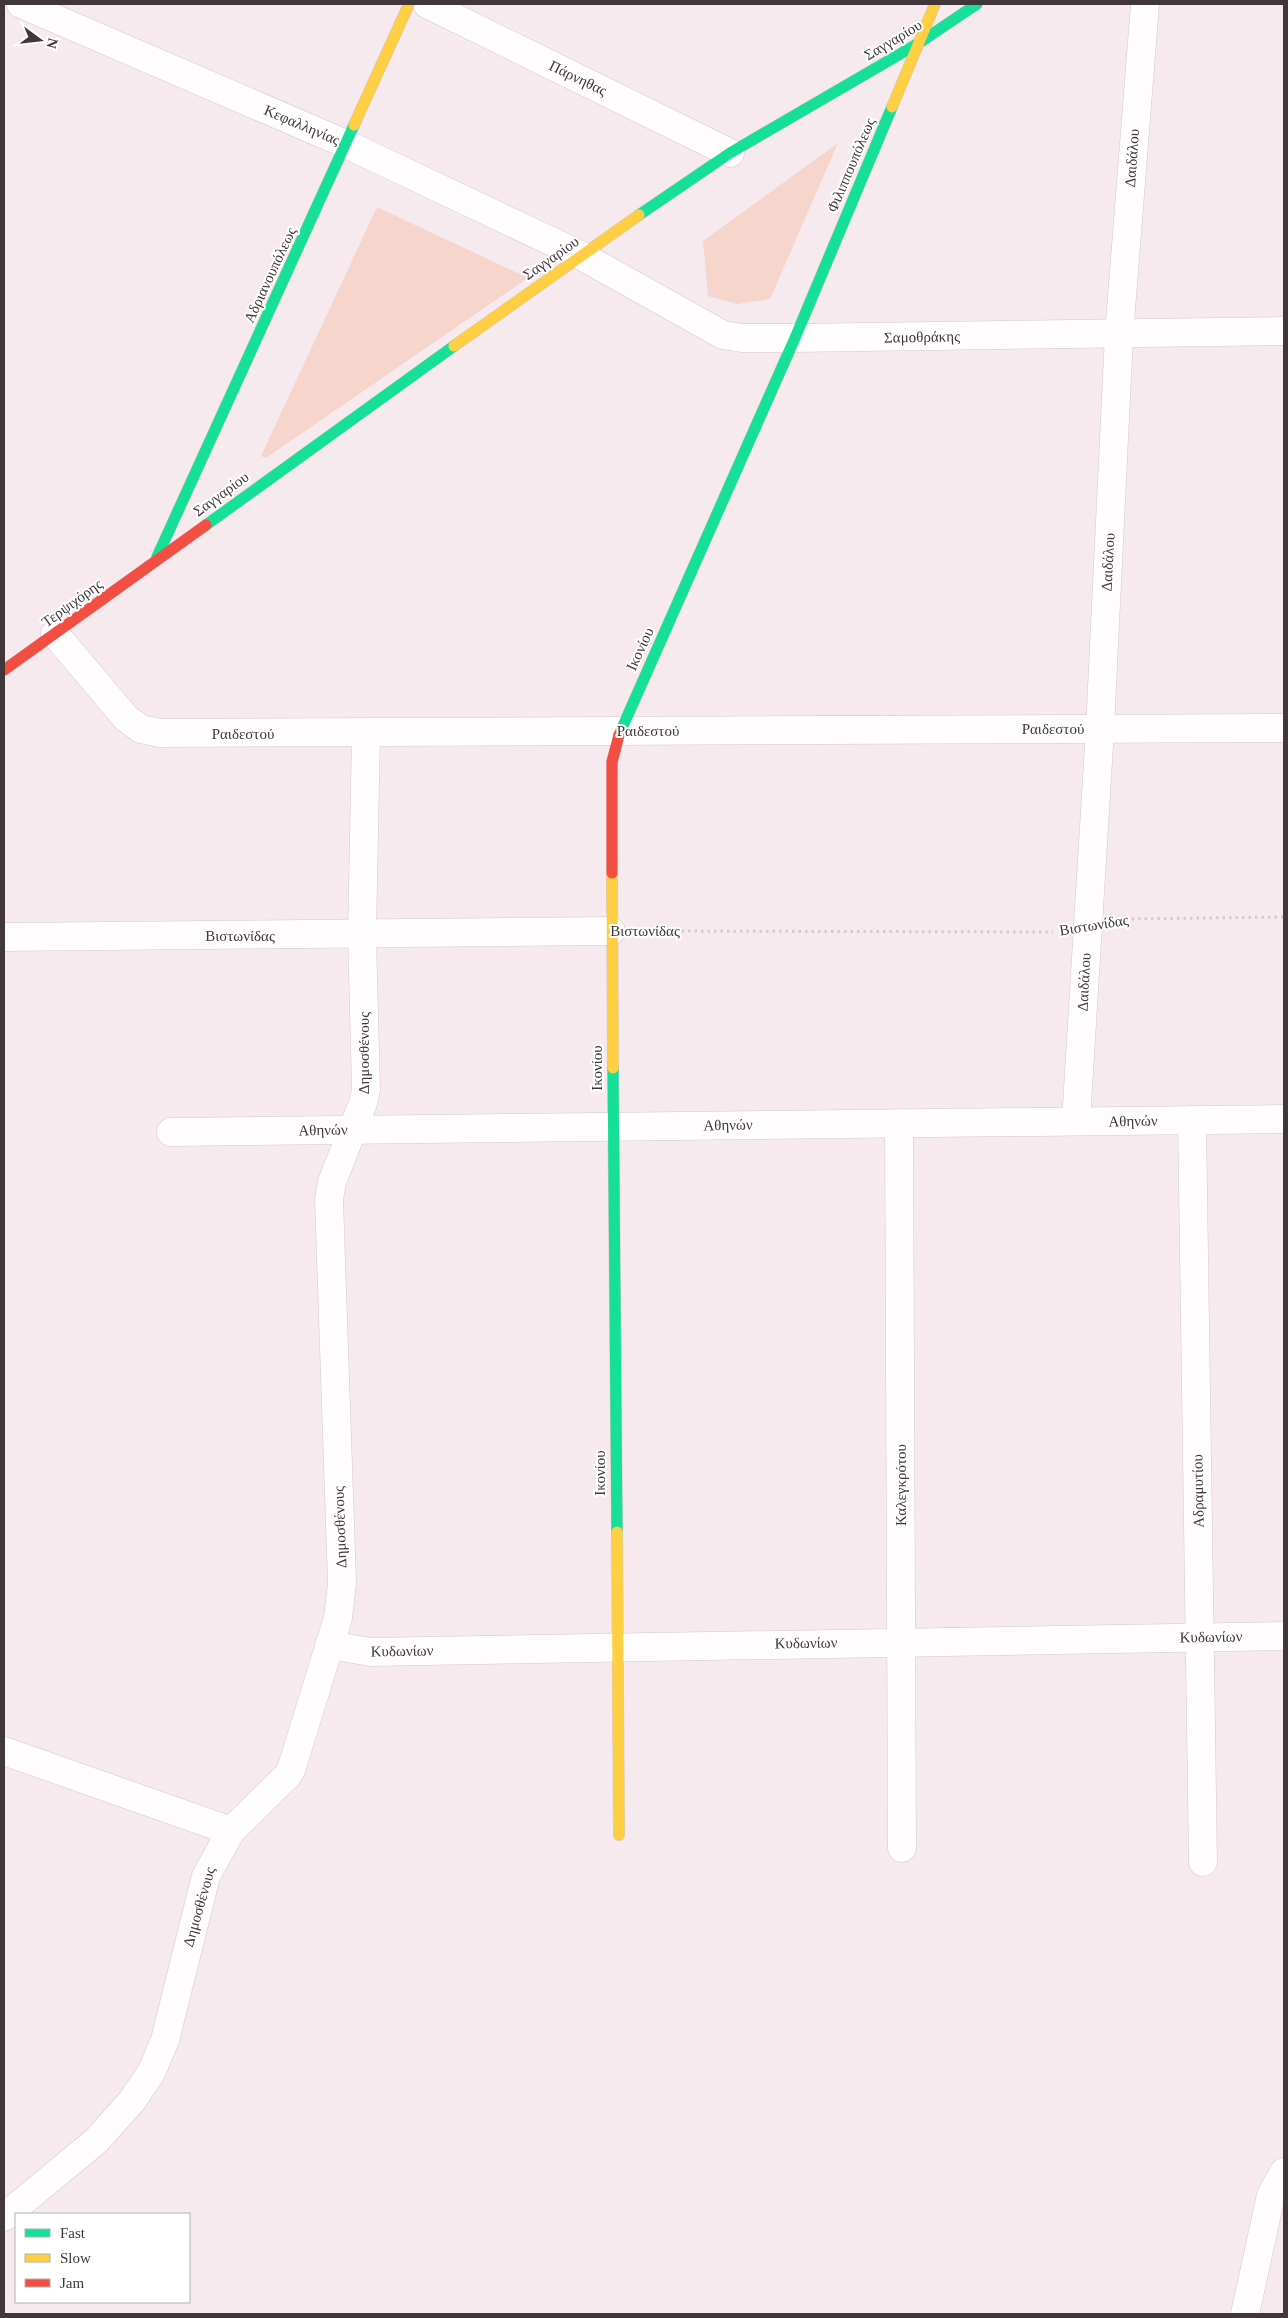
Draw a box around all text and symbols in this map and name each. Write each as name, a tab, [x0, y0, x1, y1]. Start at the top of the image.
north arrow	[15, 15, 65, 65]
street label: Σαγγαρίου	[861, 17, 925, 63]
text: N	[44, 36, 61, 50]
street label: Πάρνηθας	[547, 57, 609, 99]
street label: Κεφαλληνίας	[262, 102, 342, 148]
street label: Φιλιππουπόλεως	[824, 115, 878, 214]
street label: Δαιδάλου	[1122, 128, 1142, 188]
street label: Αδριανουπόλεως	[241, 225, 299, 325]
street label: Σαγγαρίου	[520, 233, 582, 283]
street label: Σαμοθράκης	[884, 328, 960, 346]
street label: Σαγγαρίου	[190, 469, 252, 519]
street label: Δαιδάλου	[1098, 532, 1118, 592]
street label: Τερψιχόρης	[39, 576, 105, 630]
street label: Ικονίου	[623, 625, 657, 673]
street label: Ραιδεστού	[1022, 721, 1084, 737]
street label: Ραιδεστού	[617, 723, 679, 739]
street label: Ραιδεστού	[212, 726, 274, 742]
street label: Βιστωνίδας	[1058, 912, 1130, 938]
street label: Βιστωνίδας	[610, 923, 680, 939]
street label: Βιστωνίδας	[205, 928, 275, 944]
street label: Δαιδάλου	[1074, 952, 1094, 1012]
street label: Δημοσθένους	[356, 1012, 372, 1094]
street label: Ικονίου	[589, 1045, 605, 1091]
street label: Αθηνών	[1108, 1113, 1158, 1129]
street label: Αθηνών	[703, 1117, 753, 1133]
street label: Αθηνών	[298, 1122, 348, 1138]
street label: Καλεγκρότου	[893, 1444, 909, 1526]
street label: Ικονίου	[592, 1450, 608, 1496]
street label: Αδραμυτίου	[1189, 1454, 1207, 1528]
street label: Δημοσθένους	[331, 1486, 349, 1568]
street label: Κυδωνίων	[1180, 1628, 1243, 1646]
street label: Κυδωνίων	[775, 1634, 838, 1652]
street label: Κυδωνίων	[371, 1642, 434, 1660]
street label: Δημοσθένους	[180, 1865, 218, 1949]
legend	[15, 2213, 190, 2303]
text: Fast	[60, 2225, 86, 2241]
text: Slow	[60, 2250, 91, 2266]
text: Jam	[60, 2275, 84, 2291]

